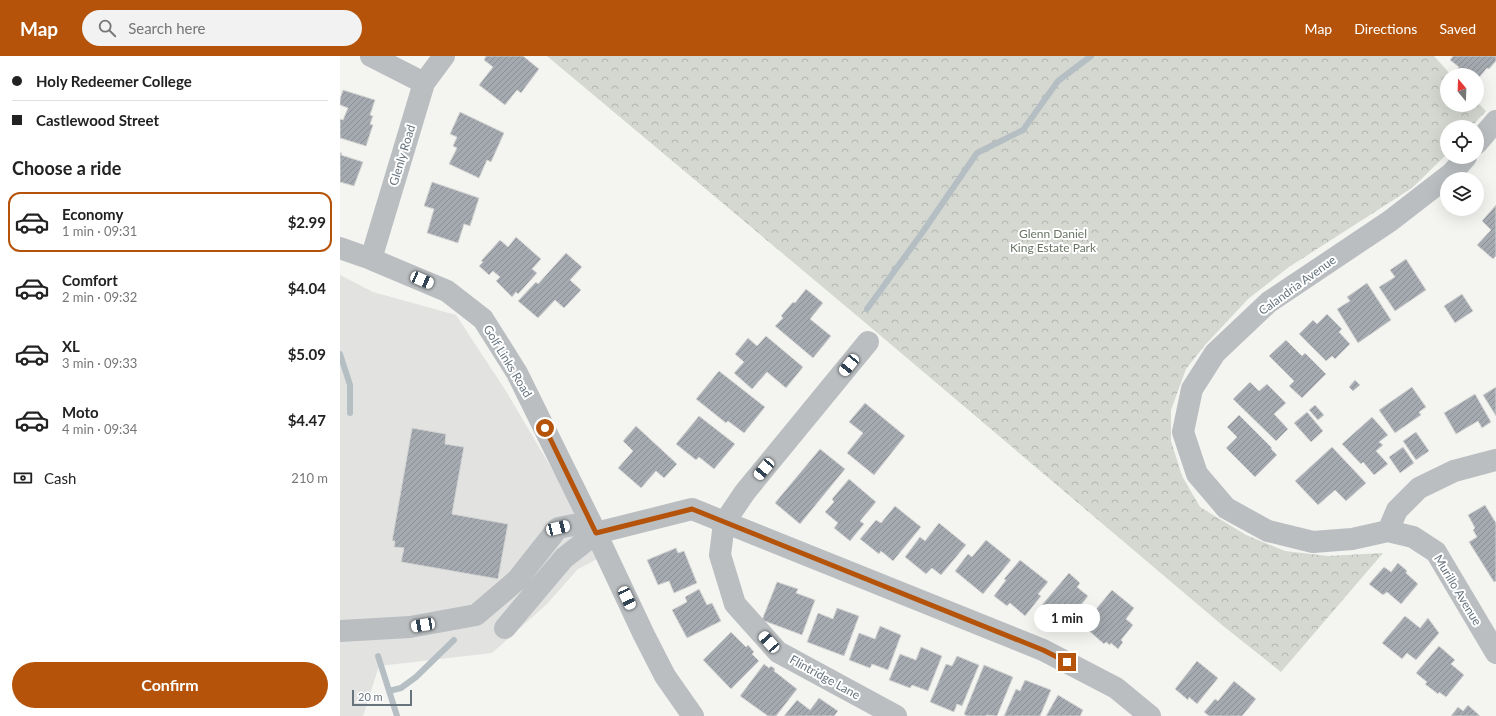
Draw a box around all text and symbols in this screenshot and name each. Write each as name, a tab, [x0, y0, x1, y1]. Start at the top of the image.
search box	[82, 10, 362, 46]
text: Map	[20, 17, 58, 40]
icon: search	[96, 17, 118, 39]
text: Search here	[128, 19, 206, 37]
text: Map	[1305, 20, 1332, 37]
text: Directions	[1354, 20, 1417, 37]
text: Saved	[1439, 20, 1476, 37]
north arrow	[1440, 68, 1484, 112]
map controls	[1440, 68, 1484, 216]
text: Holy Redeemer College	[36, 72, 192, 90]
text: Castlewood Street	[36, 111, 159, 129]
button: locate	[1440, 120, 1484, 164]
street label: Glenly Road	[386, 123, 418, 187]
text: Choose a ride	[12, 157, 121, 179]
button: layers	[1440, 172, 1484, 216]
icon: car	[14, 204, 50, 240]
text: Economy	[62, 205, 123, 223]
text: $2.99	[288, 213, 326, 231]
text: 1 min · 09:31	[62, 223, 137, 239]
park label: Glenn Daniel King Estate Park	[1010, 226, 1097, 255]
street label: Calandria Avenue	[1255, 252, 1339, 318]
icon: car	[14, 270, 50, 306]
car	[409, 270, 435, 290]
text: Comfort	[62, 271, 118, 289]
text: $4.04	[288, 279, 326, 297]
text: 2 min · 09:32	[62, 289, 137, 305]
street label: Golf Links Road	[480, 322, 536, 400]
icon: car	[14, 336, 50, 372]
text: XL	[62, 337, 80, 355]
text: $5.09	[288, 345, 326, 363]
car	[837, 352, 861, 378]
text: 3 min · 09:33	[62, 355, 137, 371]
icon: car	[14, 402, 50, 438]
text: Moto	[62, 403, 99, 421]
text: $4.47	[288, 411, 326, 429]
route start	[536, 419, 554, 437]
text: 4 min · 09:34	[62, 421, 137, 437]
car	[752, 456, 776, 482]
icon: cash	[12, 467, 34, 489]
text: Cash	[44, 469, 76, 487]
text: 210 m	[291, 470, 328, 486]
car	[545, 519, 571, 537]
street label: Murillo Avenue	[1431, 552, 1485, 628]
car	[616, 585, 638, 611]
callout: 1 min	[1034, 604, 1100, 632]
text: 1 min	[1051, 610, 1083, 626]
car	[410, 617, 436, 633]
car	[757, 629, 781, 655]
street label: Flintridge Lane	[787, 652, 863, 702]
route end	[1058, 653, 1076, 671]
button: Confirm	[12, 662, 328, 708]
scale bar	[352, 688, 412, 707]
text: 20 m	[358, 690, 383, 703]

